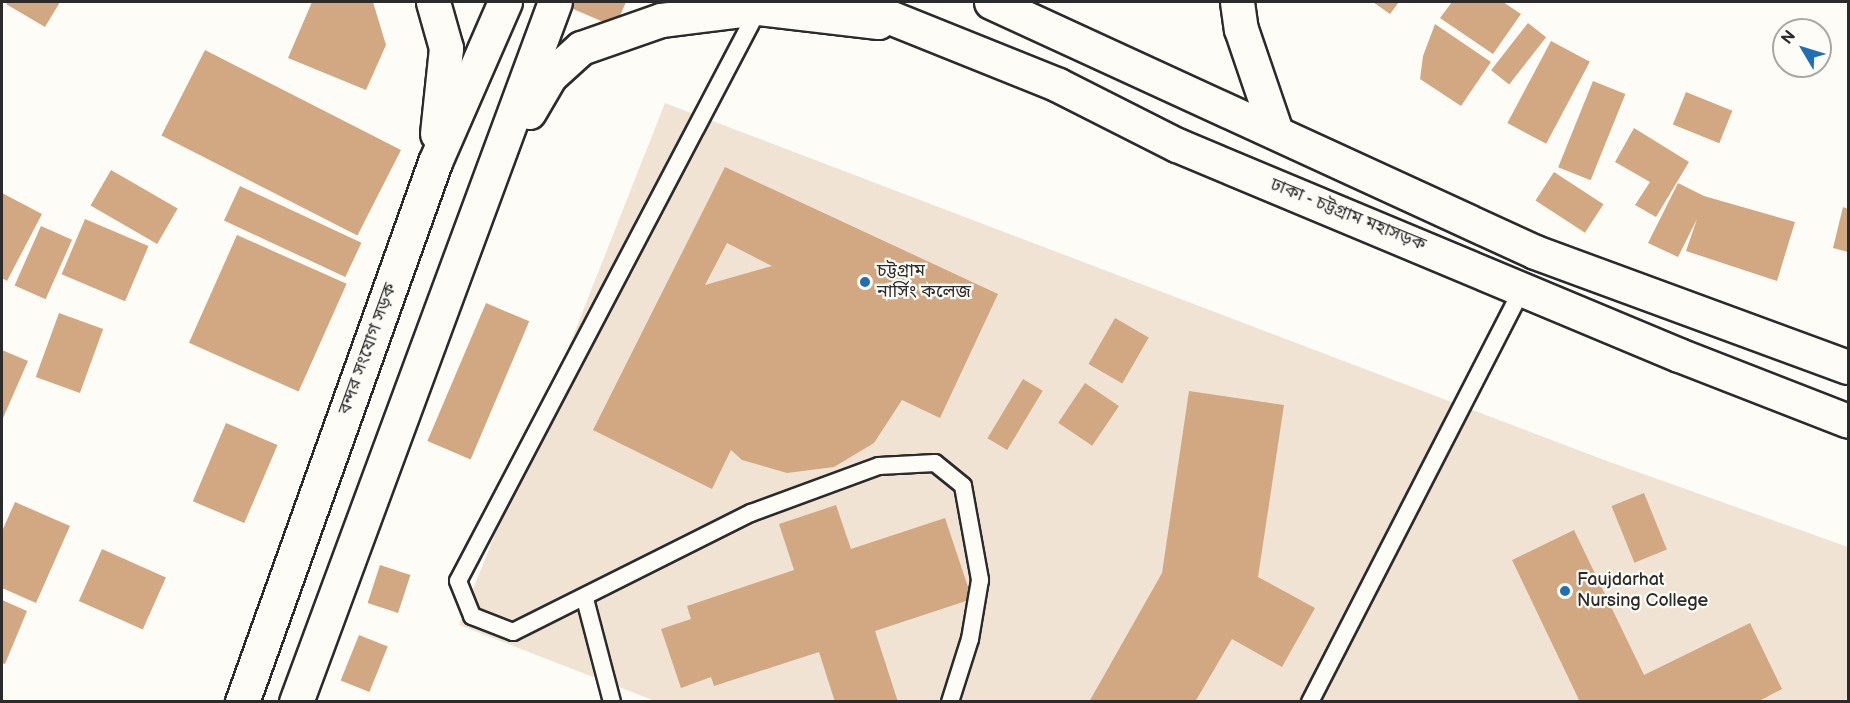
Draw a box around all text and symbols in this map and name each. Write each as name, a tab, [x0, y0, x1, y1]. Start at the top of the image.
north arrow	[1772, 18, 1832, 78]
text: N	[1778, 27, 1800, 48]
street label: ঢাকা - চট্টগ্রাম মহাসড়ক	[1266, 174, 1430, 256]
place label: চট্টগ্রাম নার্সিং কলেজ	[877, 261, 971, 304]
marker: চট্টগ্রাম নার্সিং কলেজ	[858, 275, 872, 289]
street label: বন্দর সংযোগ সড়ক	[334, 280, 402, 418]
place label: Faujdarhat Nursing College	[1577, 570, 1708, 612]
marker: Faujdarhat Nursing College	[1558, 584, 1572, 598]

